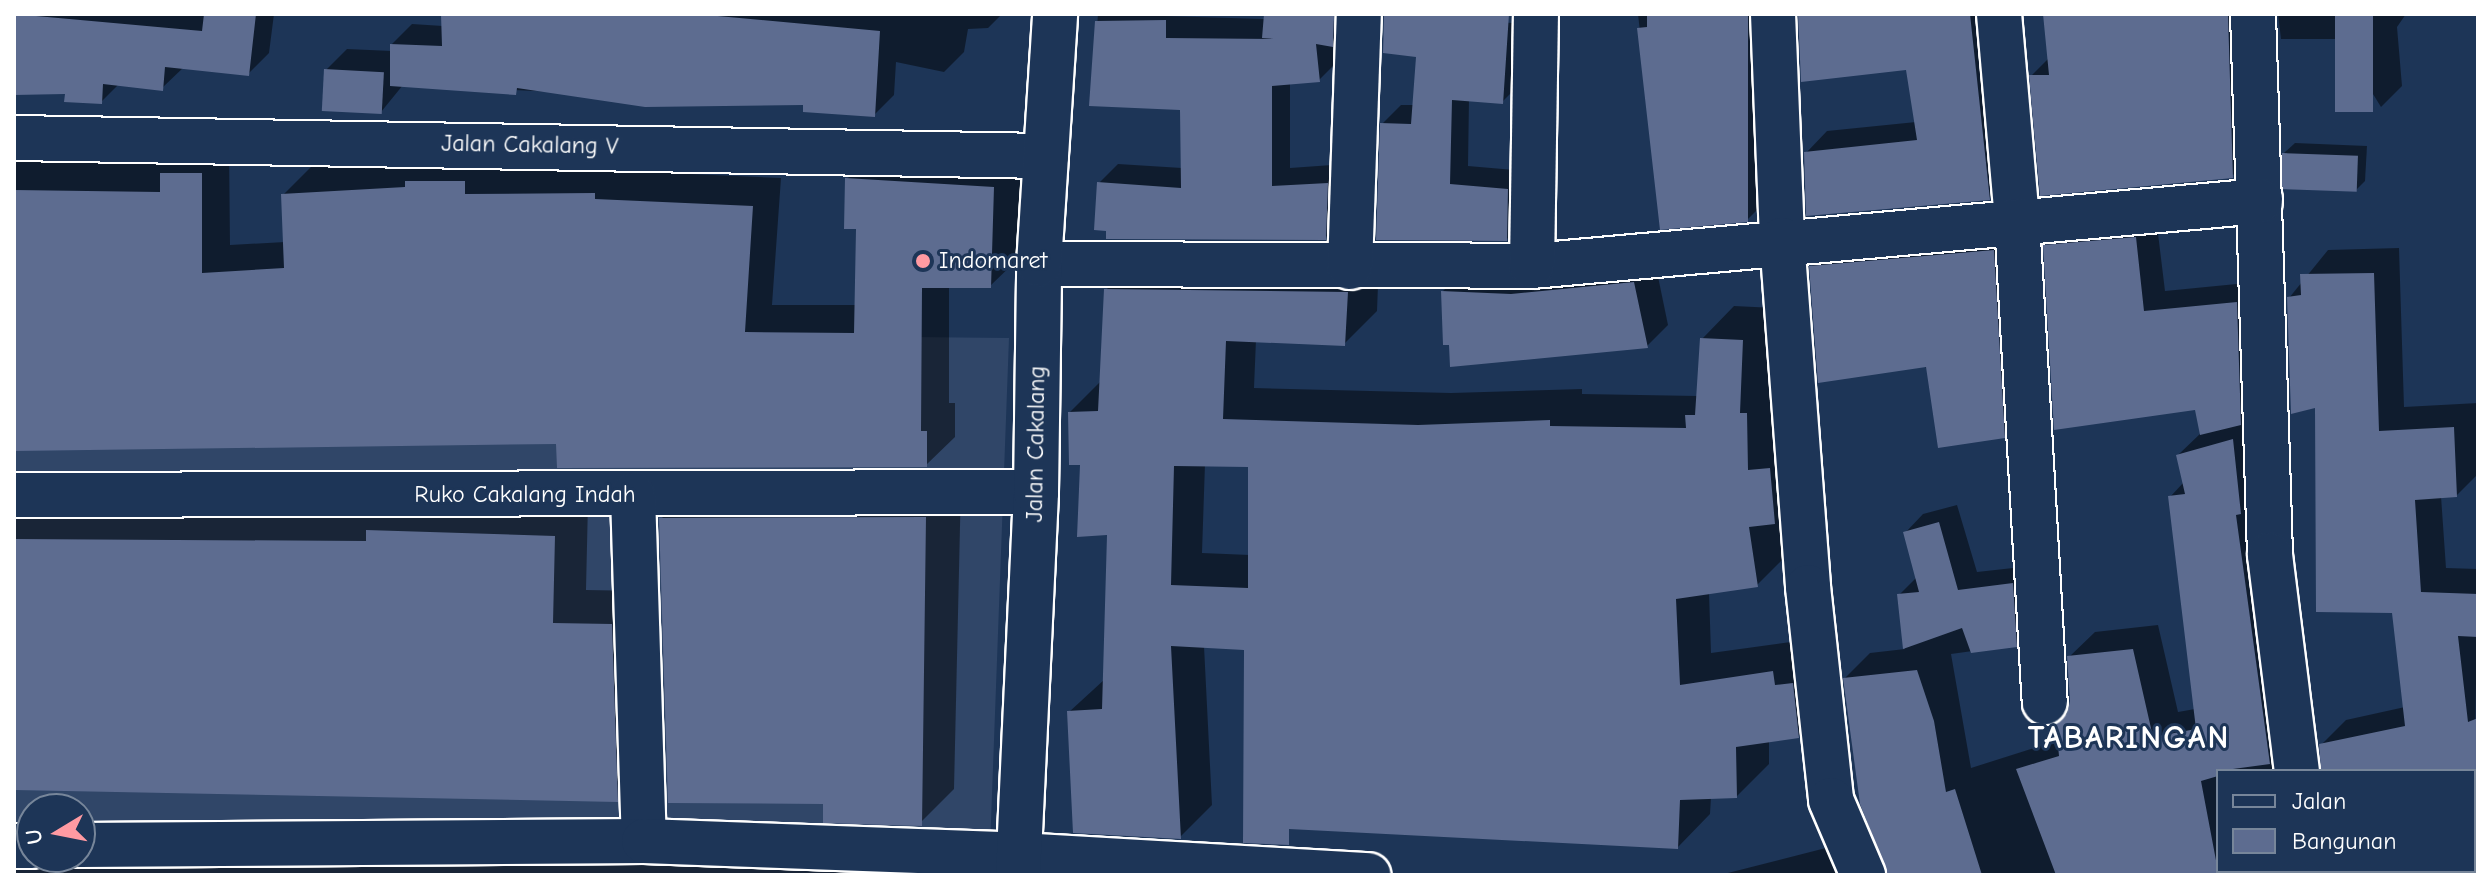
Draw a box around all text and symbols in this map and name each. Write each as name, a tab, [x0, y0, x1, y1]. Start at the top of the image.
street label: Jalan Cakalang V	[441, 129, 619, 161]
place label: Indomaret	[939, 247, 1047, 275]
marker: Indomaret	[914, 252, 932, 270]
street label: Jalan Cakalang	[1020, 365, 1052, 523]
street label: Ruko Cakalang Indah	[414, 481, 636, 509]
district label: TABARINGAN	[2028, 719, 2230, 757]
legend	[2216, 769, 2476, 873]
text: Jalan	[2292, 787, 2346, 815]
north arrow	[16, 793, 96, 873]
text: U	[20, 827, 48, 846]
text: Bangunan	[2292, 827, 2396, 855]

